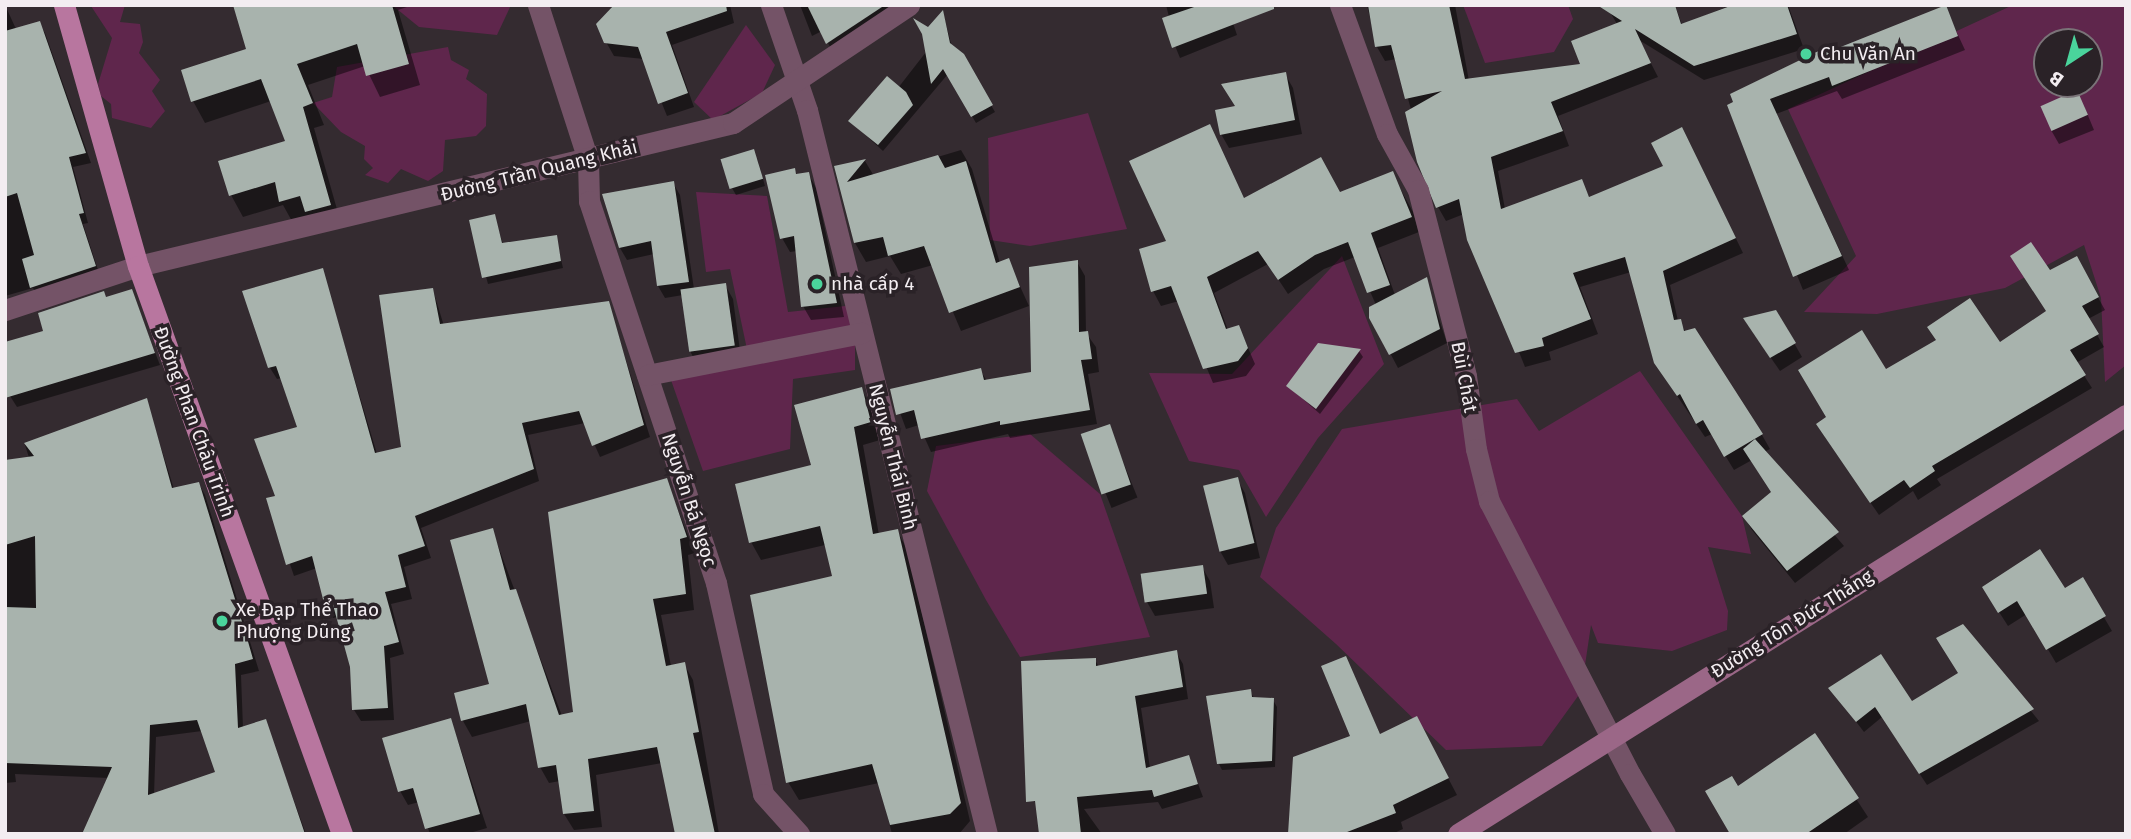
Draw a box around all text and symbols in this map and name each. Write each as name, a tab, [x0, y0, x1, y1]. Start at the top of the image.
north arrow	[2033, 28, 2103, 98]
place label: Chu Văn An	[1820, 43, 1916, 65]
marker: Chu Văn An	[1798, 46, 1814, 62]
text: B	[2045, 66, 2068, 92]
street label: Đường Trần Quang Khải	[438, 136, 640, 206]
place label: nhà cấp 4	[831, 273, 914, 295]
marker: nhà cấp 4	[809, 276, 825, 292]
street label: Đường Phan Châu Trinh	[149, 323, 239, 521]
street label: Bùi Chát	[1446, 340, 1482, 414]
street label: Nguyễn Thái Bình	[864, 381, 922, 533]
street label: Nguyễn Bá Ngọc	[657, 430, 721, 570]
street label: Đường Tôn Đức Thắng	[1707, 565, 1877, 683]
place label: Xe Đạp Thể Thao Phượng Dũng	[236, 599, 379, 643]
marker: Xe Đạp Thể Thao Phượng Dũng	[214, 613, 230, 629]

